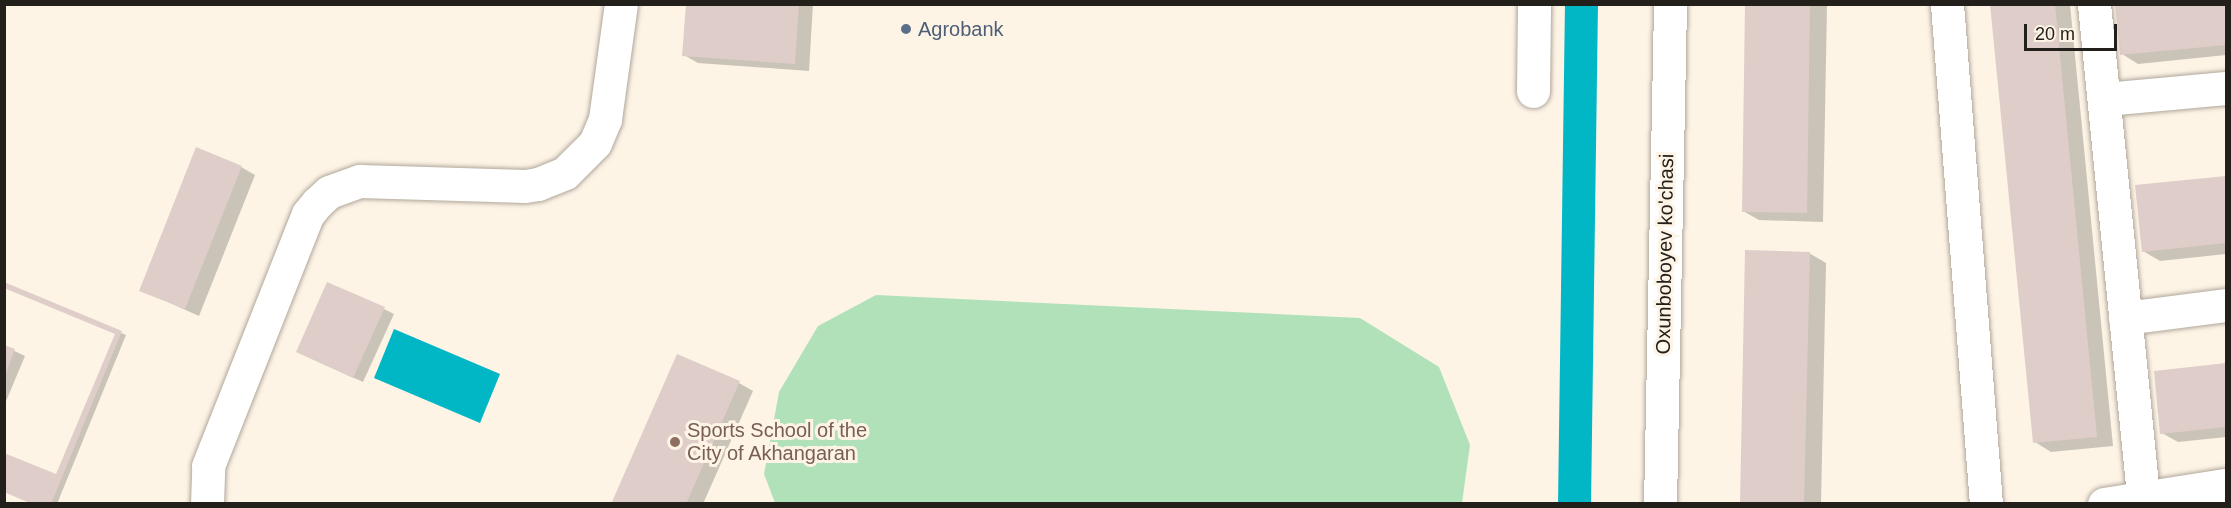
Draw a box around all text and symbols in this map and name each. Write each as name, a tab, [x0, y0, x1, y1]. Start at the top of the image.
scale bar	[2027, 12, 2120, 50]
place label: Agrobank	[918, 17, 1004, 41]
marker: Agrobank	[899, 22, 913, 36]
text: 20 m	[2035, 24, 2075, 44]
street label: Oxunboboyev ko'chasi	[1651, 154, 1679, 354]
place label: Sports School of the City of Akhangaran	[687, 418, 867, 465]
marker: Sports School of the City of Akhangaran	[668, 435, 682, 449]

